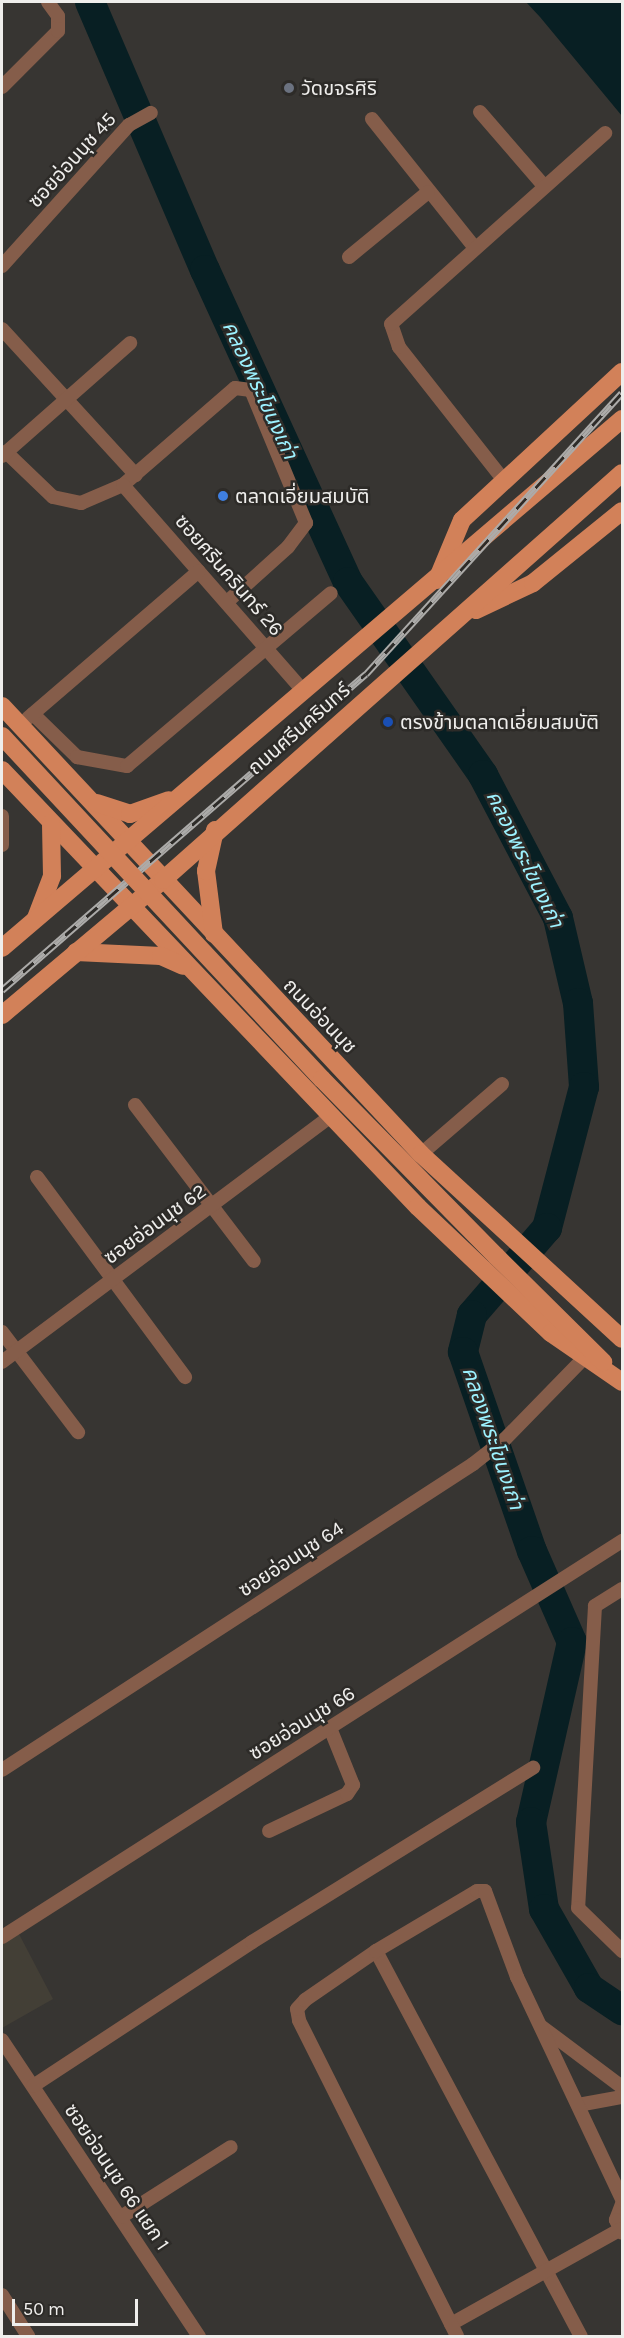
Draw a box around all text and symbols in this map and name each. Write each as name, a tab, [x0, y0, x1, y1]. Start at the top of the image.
place label: วัดขจรศิริ	[301, 76, 377, 100]
marker: วัดขจรศิริ	[282, 81, 296, 95]
street label: ซอยอ่อนนุช 45	[23, 107, 121, 213]
water label: คลองพระโขนงเก่า	[217, 317, 303, 463]
place label: ตลาดเอี่ยมสมบัติ	[235, 484, 369, 508]
marker: ตลาดเอี่ยมสมบัติ	[216, 489, 230, 503]
street label: ซอยศรีนครินทร์ 26	[170, 509, 288, 641]
street label: ถนนศรีนครินทร์	[243, 678, 355, 780]
place label: ตรงข้ามตลาดเอี่ยมสมบัติ	[400, 710, 599, 734]
marker: ตรงข้ามตลาดเอี่ยมสมบัติ	[381, 715, 395, 729]
water label: คลองพระโขนงเก่า	[481, 786, 569, 932]
street label: ถนนอ่อนนุช	[278, 973, 362, 1059]
street label: ซอยอ่อนนุช 62	[99, 1179, 211, 1269]
water label: คลองพระโขนงเก่า	[457, 1363, 529, 1513]
street label: ซอยอ่อนนุช 64	[234, 1516, 348, 1602]
street label: ซอยอ่อนนุช 66	[244, 1681, 360, 1765]
street label: ซอยอ่อนนุช 66 แยก 1	[59, 2099, 175, 2255]
scale bar	[15, 2287, 141, 2325]
text: 50 m	[23, 2298, 65, 2320]

